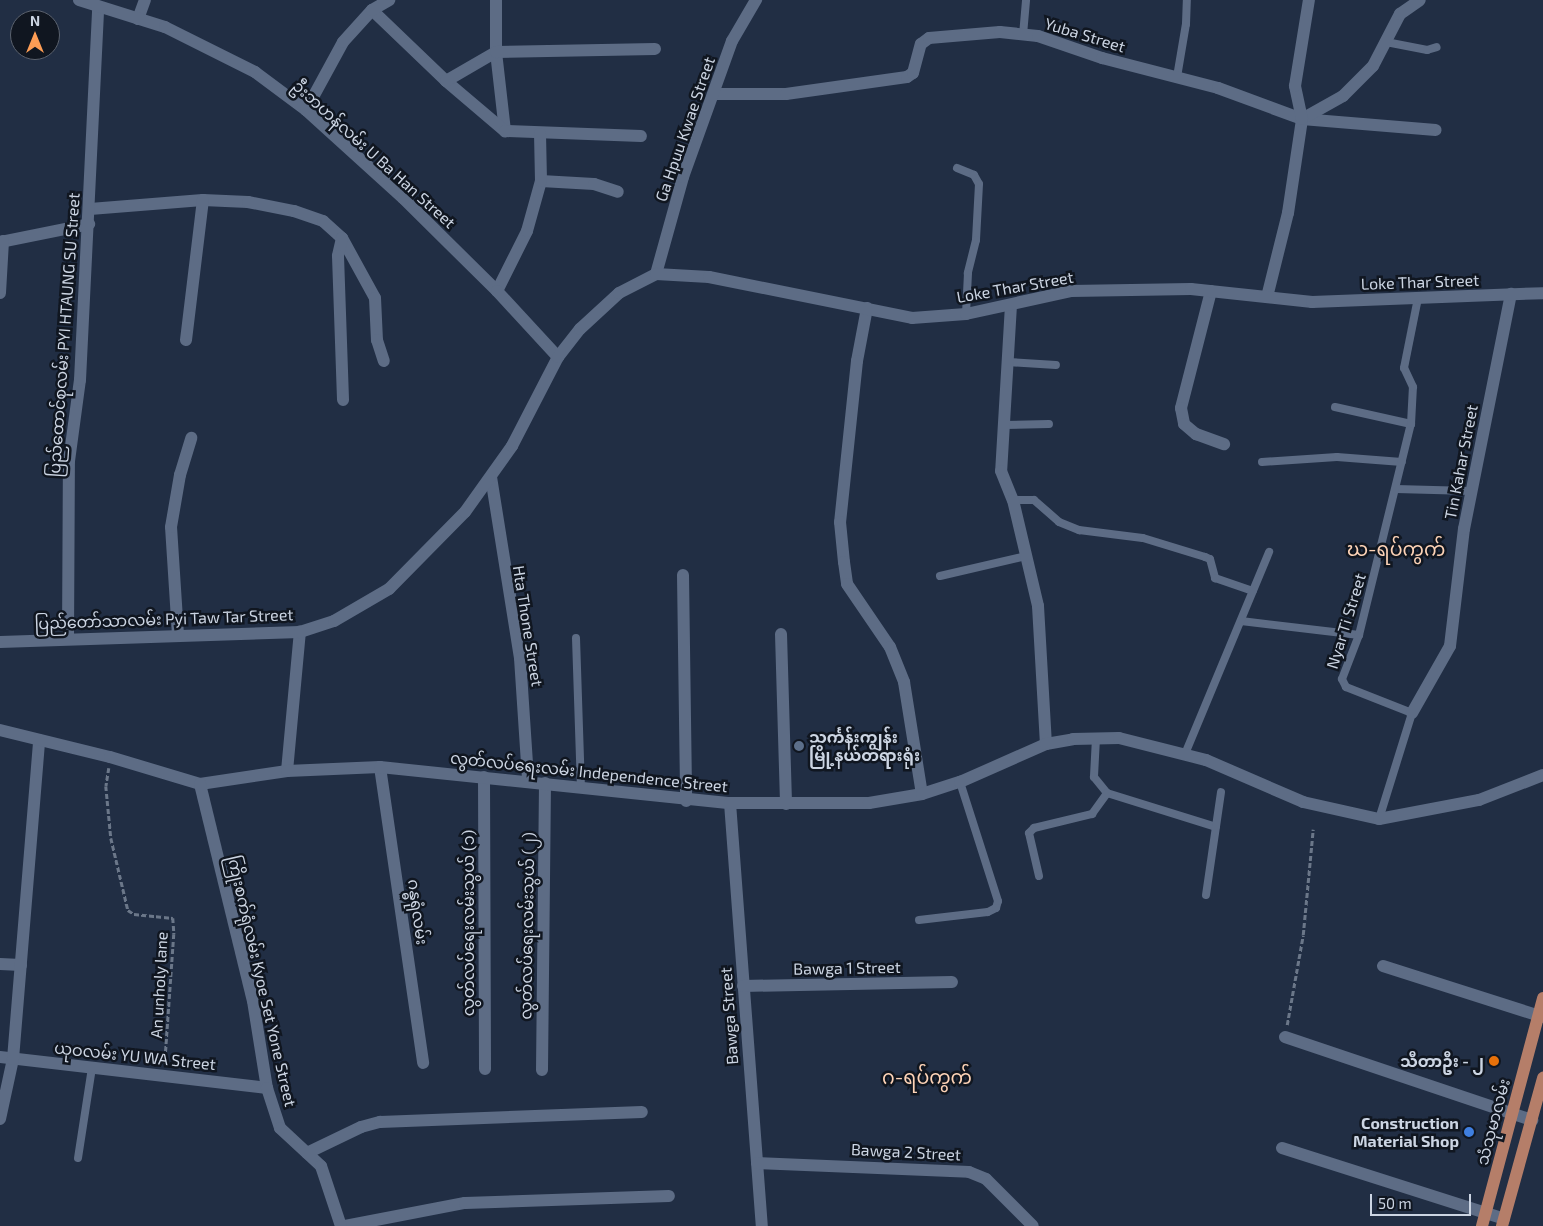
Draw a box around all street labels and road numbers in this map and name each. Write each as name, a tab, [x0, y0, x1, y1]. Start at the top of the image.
street label: Yuba Street	[1042, 14, 1128, 56]
street label: Ga Hpuu Kwae Street	[651, 54, 719, 204]
street label: ဦးဘဟန်လမ်း U Ba Han Street	[289, 76, 459, 232]
street label: ပြည်ထောင်စုလမ်း PYI HTAUNG SU Street	[44, 192, 84, 478]
street label: Loke Thar Street	[955, 267, 1075, 307]
street label: Loke Thar Street	[1360, 270, 1480, 294]
street label: Tin Kahar Street	[1440, 403, 1482, 521]
street label: Hta Thone Street	[509, 564, 547, 688]
street label: Nyar Ti Street	[1322, 571, 1370, 671]
street label: ပြည်တော်သာလမ်း Pyi Taw Tar Street	[34, 605, 294, 633]
street label: လွတ်လပ်ရေးလမ်း Independence Street	[449, 748, 729, 796]
street label: လွတ်လပ်ရေးလမ်းသွယ် (၁)	[458, 830, 478, 1016]
street label: လွတ်လပ်ရေးလမ်းသွယ် (၂)	[516, 832, 538, 1020]
street label: ကြိုးစက်ရုံလမ်း Kyoe Set Yone Street	[224, 853, 300, 1109]
street label: ဂန္ဓရုံလမ်း	[404, 878, 432, 946]
street label: An unholy lane	[147, 931, 171, 1039]
street label: Bawga 1 Street	[793, 957, 901, 979]
street label: Bawga Street	[716, 967, 742, 1065]
street label: ယုဝလမ်း YU WA Street	[53, 1038, 217, 1074]
street label: သံသုမာလမ်း	[1472, 1077, 1514, 1167]
street label: Bawga 2 Street	[851, 1140, 961, 1164]

